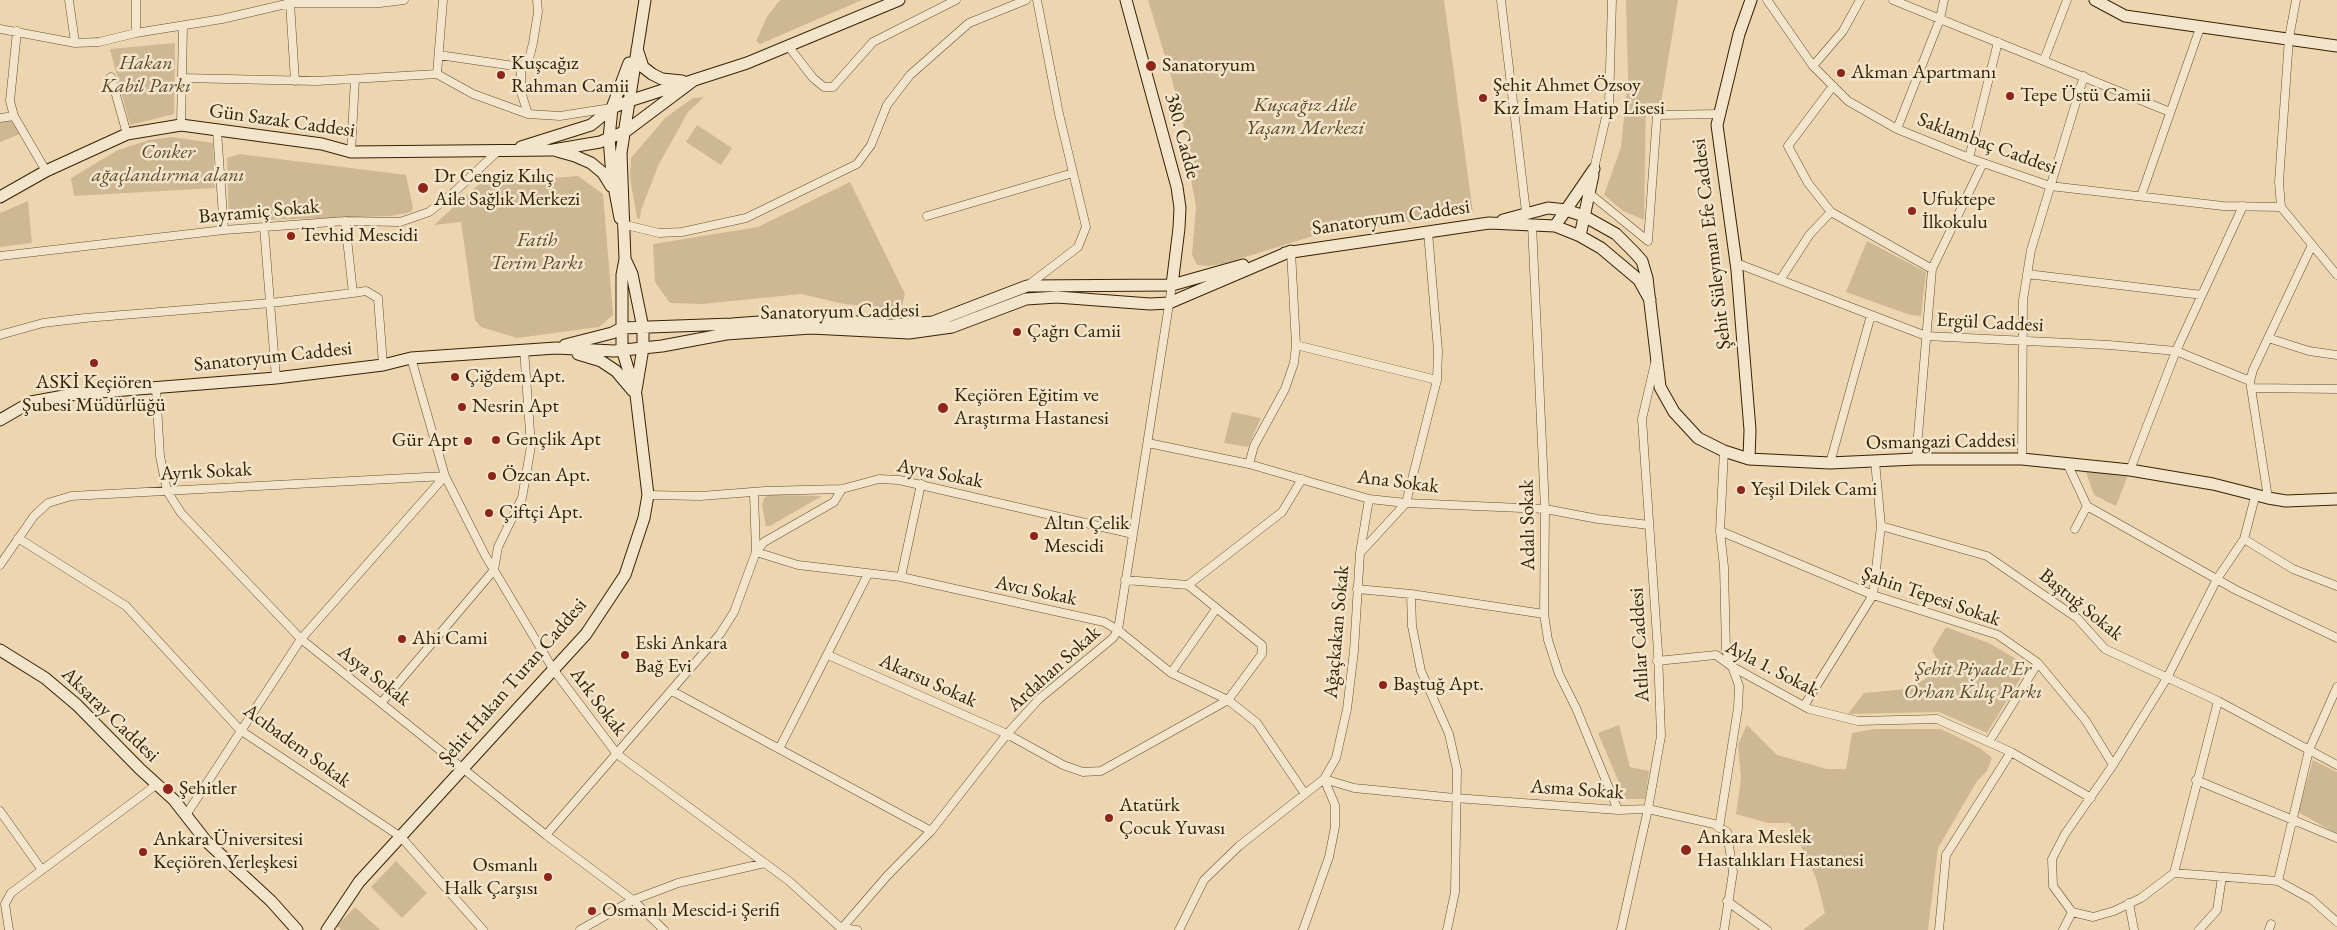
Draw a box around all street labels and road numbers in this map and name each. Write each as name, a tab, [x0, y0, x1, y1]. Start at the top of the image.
street label: 380. Cadde	[1159, 91, 1205, 181]
street label: Gün Sazak Caddesi	[208, 99, 356, 143]
street label: Saklambaç Caddesi	[1914, 108, 2060, 180]
street label: Şehit Süleyman Efe Caddesi	[1687, 137, 1737, 351]
street label: Bayramiç Sokak	[198, 195, 320, 229]
street label: Sanatoryum Caddesi	[1311, 195, 1471, 241]
street label: Sanatoryum Caddesi	[760, 299, 920, 325]
street label: Ergül Caddesi	[1936, 308, 2044, 338]
street label: Sanatoryum Caddesi	[193, 337, 353, 377]
street label: Osmangazi Caddesi	[1866, 429, 2016, 455]
street label: Ayva Sokak	[895, 454, 985, 494]
street label: Ayrık Sokak	[160, 458, 252, 486]
street label: Ana Sokak	[1356, 465, 1440, 499]
street label: Adalı Sokak	[1515, 479, 1541, 571]
street label: Şahin Tepesi Sokak	[1858, 562, 2004, 632]
street label: Ağaçkakan Sokak	[1319, 564, 1355, 700]
street label: Baştuğ Sokak	[2034, 564, 2128, 646]
street label: Avcı Sokak	[993, 571, 1079, 611]
street label: Atlılar Caddesi	[1625, 587, 1655, 703]
street label: Şehit Hakan Turan Caddesi	[434, 594, 592, 770]
street label: Ardahan Sokak	[1002, 621, 1106, 717]
street label: Ayla 1. Sokak	[1721, 635, 1823, 703]
street label: Asya Sokak	[333, 640, 415, 712]
street label: Akarsu Sokak	[875, 649, 981, 713]
street label: Aksaray Caddesi	[56, 662, 164, 768]
street label: Ark Sokak	[564, 663, 632, 741]
street label: Acıbadem Sokak	[238, 699, 356, 793]
street label: Asma Sokak	[1530, 775, 1624, 805]

